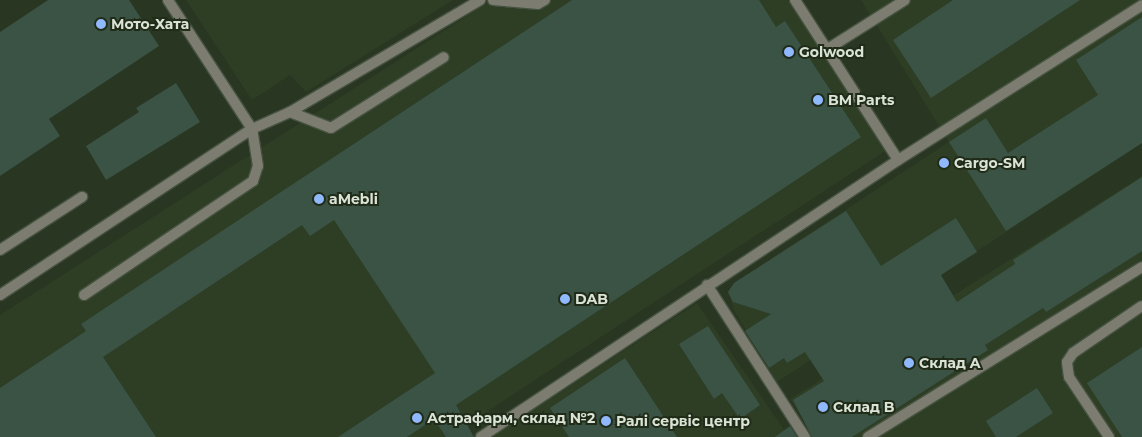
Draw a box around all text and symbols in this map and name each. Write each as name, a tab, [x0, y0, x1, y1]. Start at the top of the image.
place label: Мото-Хата	[111, 16, 189, 32]
marker: Мото-Хата	[95, 18, 107, 30]
place label: Golwood	[799, 44, 864, 60]
marker: Golwood	[783, 46, 795, 58]
place label: BM Parts	[828, 92, 894, 108]
marker: BM Parts	[812, 94, 824, 106]
place label: Cargo-SM	[954, 155, 1025, 171]
marker: Cargo-SM	[938, 157, 950, 169]
place label: aMebli	[329, 191, 378, 207]
marker: aMebli	[313, 193, 325, 205]
place label: DAB	[575, 291, 608, 307]
marker: DAB	[559, 293, 571, 305]
place label: Склад A	[919, 355, 980, 371]
marker: Склад A	[903, 357, 915, 369]
place label: Склад B	[833, 399, 894, 415]
marker: Склад B	[817, 401, 829, 413]
place label: Астрафарм, склад №2	[427, 410, 595, 426]
marker: Астрафарм, склад №2	[411, 412, 423, 424]
place label: Ралі сервіс центр	[616, 413, 750, 429]
marker: Ралі сервіс центр	[600, 415, 612, 427]

